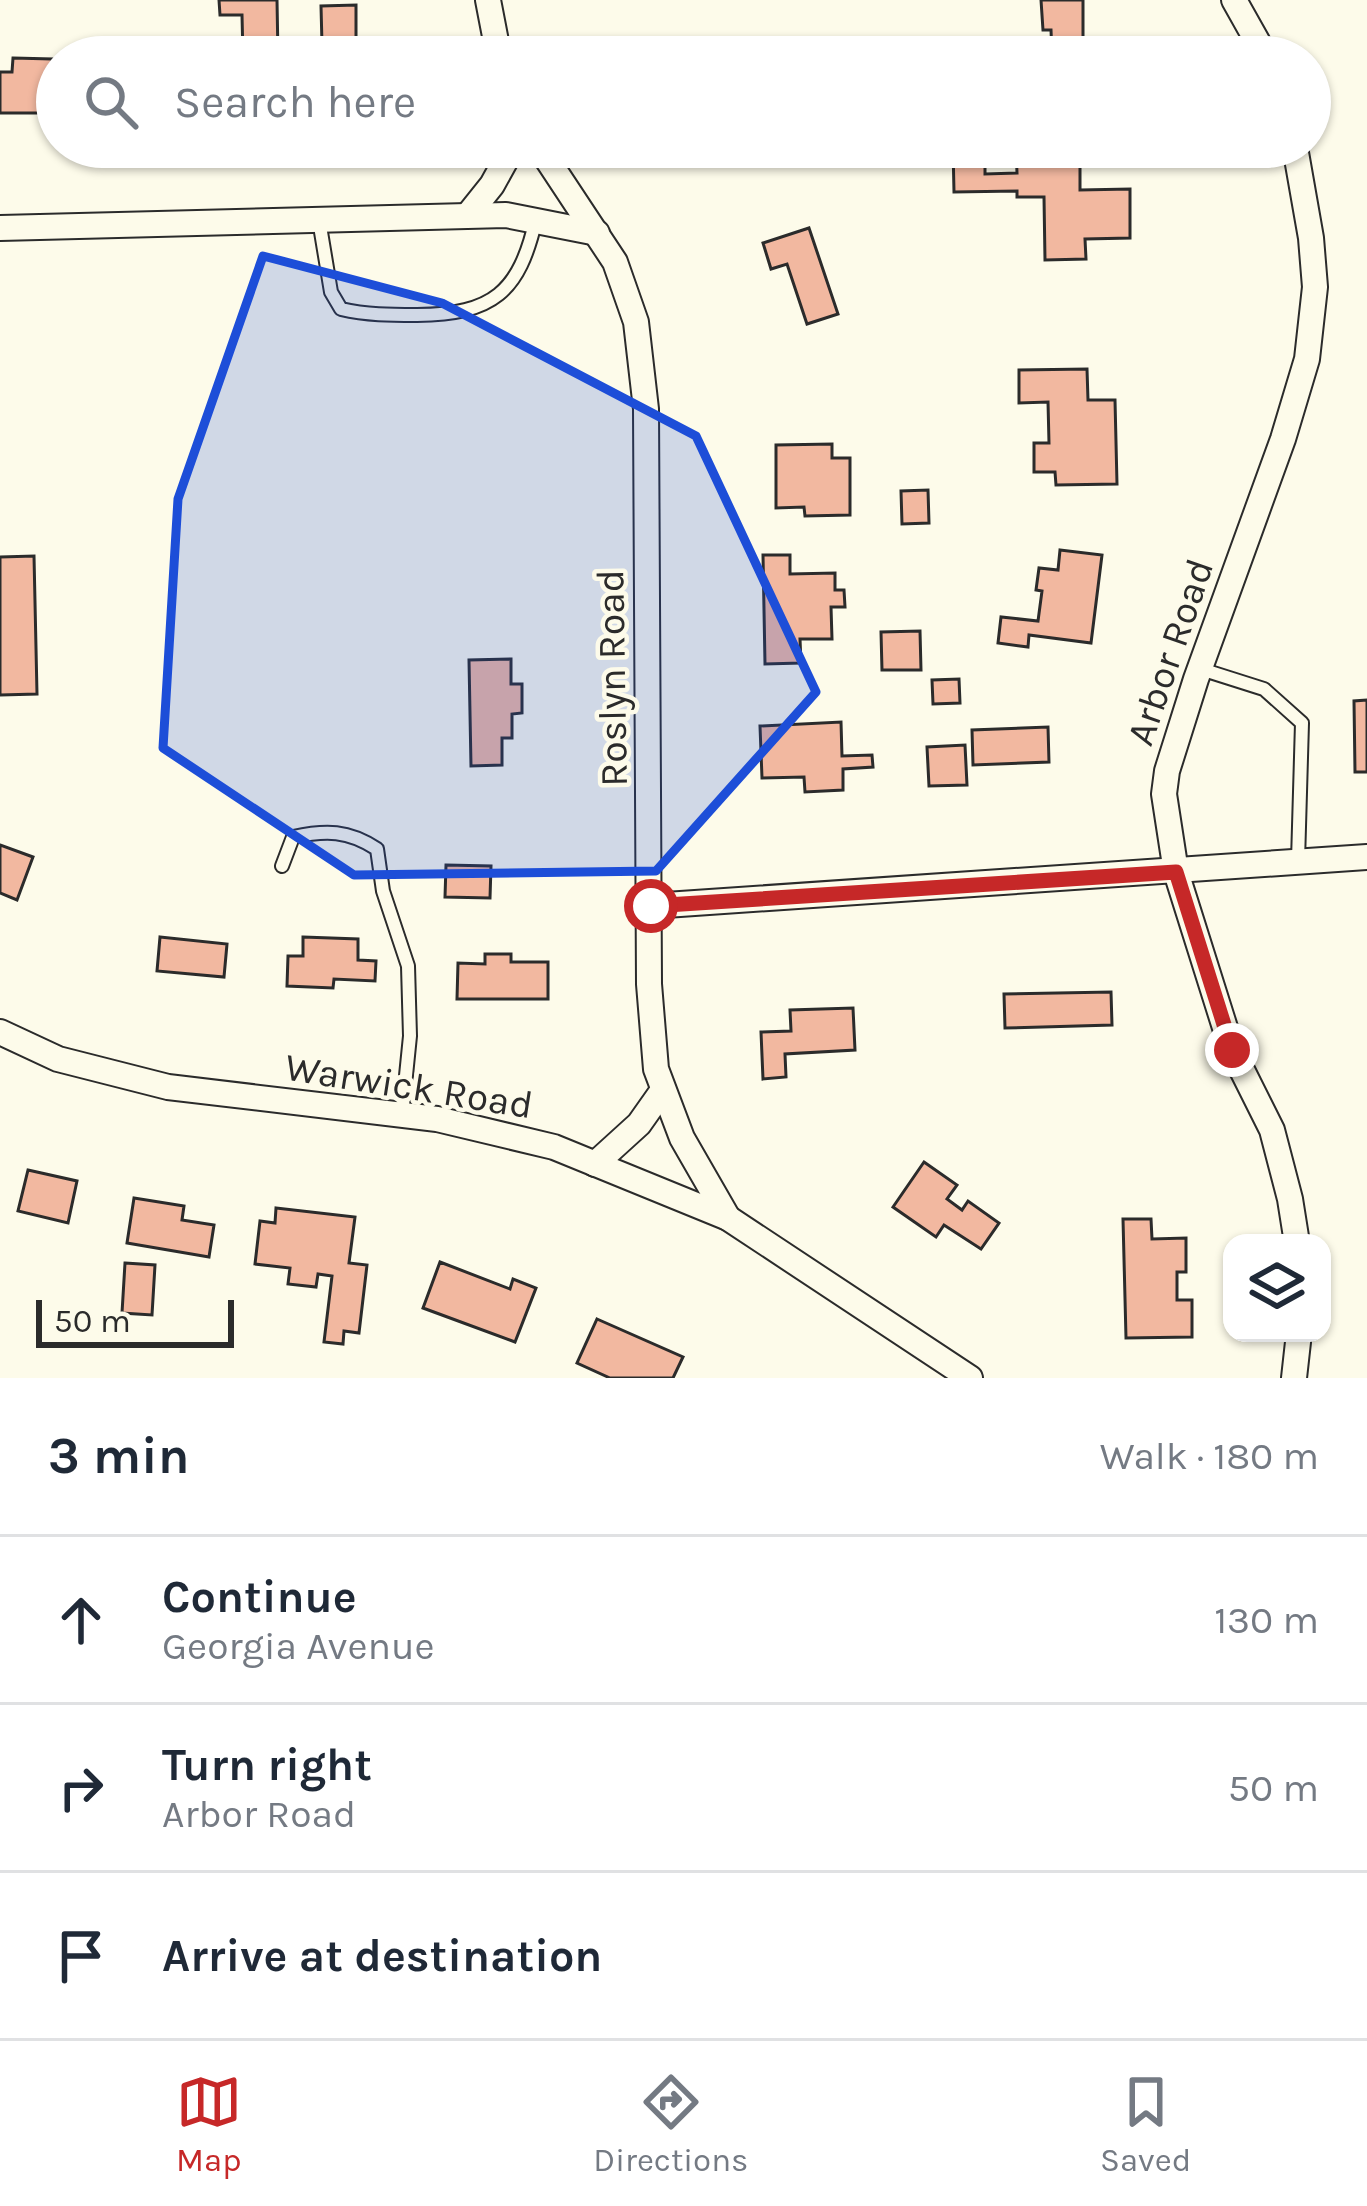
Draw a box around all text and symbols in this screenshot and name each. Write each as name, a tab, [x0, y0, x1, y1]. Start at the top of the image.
search box	[36, 36, 1331, 168]
icon: search	[78, 69, 144, 135]
text: Search here	[174, 76, 416, 128]
street label: Arbor Road	[1117, 553, 1223, 751]
street label: Roslyn Road	[587, 569, 637, 787]
route start	[624, 879, 678, 933]
route end	[1205, 1023, 1259, 1077]
street label: Warwick Road	[282, 1044, 536, 1128]
map controls	[1223, 1234, 1331, 1342]
button: layers	[1223, 1234, 1331, 1342]
scale bar	[36, 1294, 234, 1347]
text: 50 m	[54, 1302, 131, 1340]
text: 3 min	[48, 1426, 190, 1486]
text: Walk · 180 m	[1100, 1433, 1319, 1479]
text: Continue	[162, 1571, 357, 1623]
icon: ahead	[48, 1587, 114, 1653]
text: 130 m	[1214, 1597, 1319, 1643]
text: Georgia Avenue	[162, 1623, 435, 1669]
text: Turn right	[162, 1739, 372, 1791]
icon: right	[48, 1755, 114, 1821]
text: 50 m	[1228, 1765, 1319, 1811]
text: Arbor Road	[162, 1791, 356, 1837]
icon: arrive	[48, 1923, 114, 1989]
text: Arrive at destination	[162, 1930, 602, 1982]
tab: Map	[176, 2069, 242, 2179]
tab: Directions	[593, 2069, 748, 2179]
tab: Saved	[1100, 2069, 1191, 2179]

